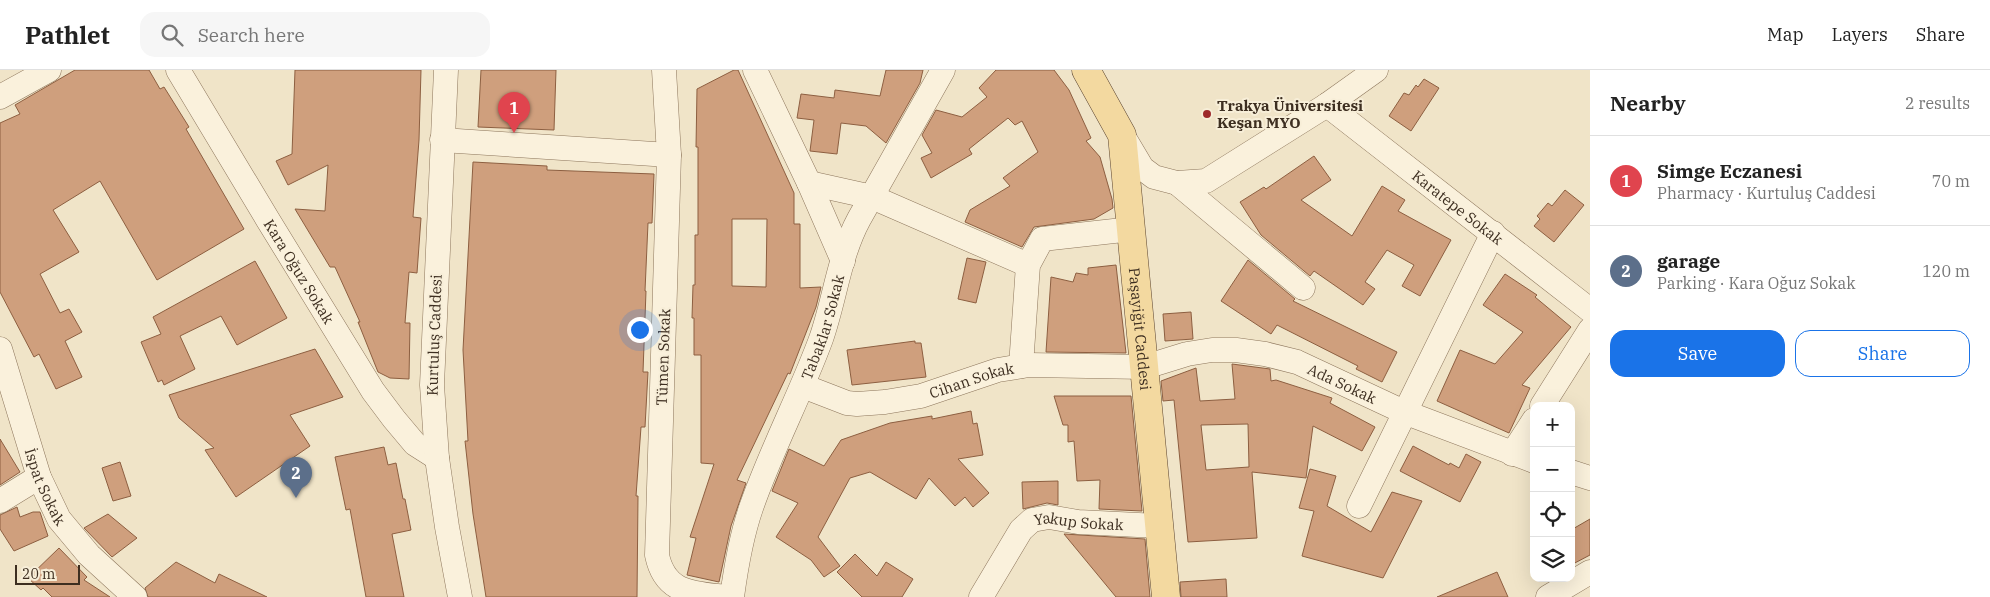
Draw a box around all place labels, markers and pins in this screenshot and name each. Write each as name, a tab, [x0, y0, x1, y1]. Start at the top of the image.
pin: 1	[498, 92, 530, 133]
place label: Trakya Üniversitesi Keşan MYO	[1217, 96, 1363, 132]
marker: Trakya Üniversitesi Keşan MYO	[1201, 108, 1213, 120]
pin: 2	[280, 457, 312, 498]

